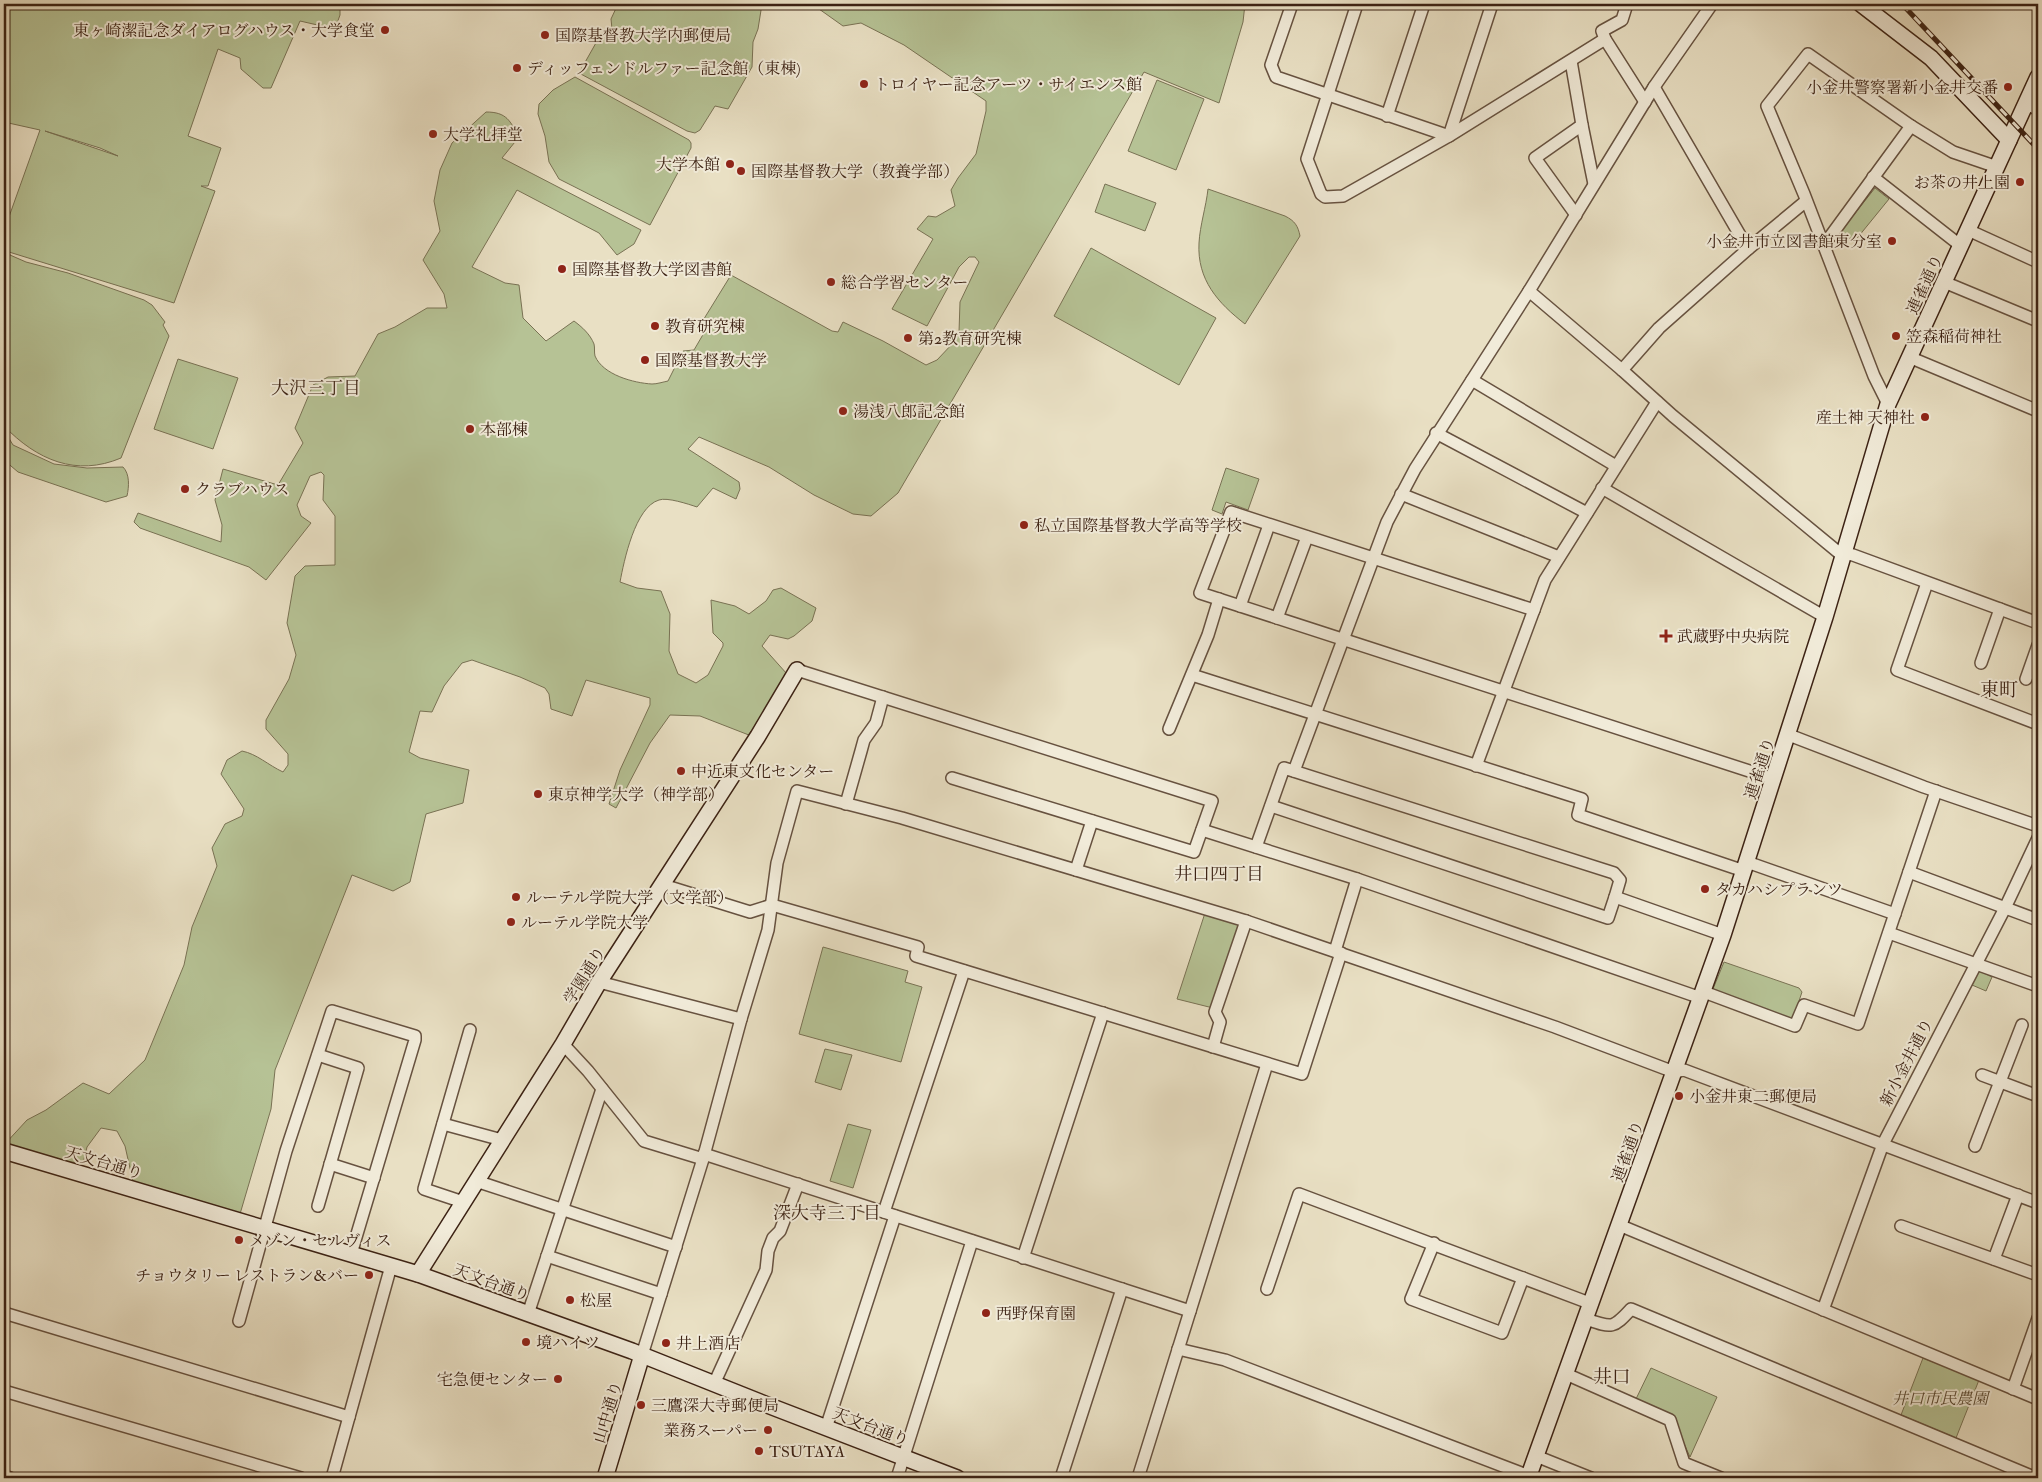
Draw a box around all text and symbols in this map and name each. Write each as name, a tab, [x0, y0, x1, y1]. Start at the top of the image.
place label: 東ヶ崎潔記念ダイアログハウス・大学食堂	[73, 21, 375, 41]
marker: 東ヶ崎潔記念ダイアログハウス・大学食堂	[379, 24, 391, 36]
place label: 国際基督教大学内郵便局	[555, 26, 731, 46]
marker: 国際基督教大学内郵便局	[539, 29, 551, 41]
place label: ディッフェンドルファー記念館（東棟)	[527, 59, 801, 79]
marker: ディッフェンドルファー記念館（東棟)	[511, 62, 523, 74]
place label: トロイヤー記念アーツ・サイエンス館	[874, 75, 1142, 95]
marker: トロイヤー記念アーツ・サイエンス館	[858, 78, 870, 90]
place label: 小金井警察署新小金井交番	[1806, 78, 1998, 98]
marker: 小金井警察署新小金井交番	[2002, 81, 2014, 93]
place label: 大学礼拝堂	[443, 125, 523, 145]
marker: 大学礼拝堂	[427, 128, 439, 140]
place label: 大学本館	[656, 155, 720, 175]
marker: 大学本館	[724, 158, 736, 170]
place label: 国際基督教大学（教養学部）	[751, 162, 959, 182]
marker: 国際基督教大学（教養学部）	[735, 165, 747, 177]
place label: お茶の井上園	[1914, 173, 2010, 193]
marker: お茶の井上園	[2014, 176, 2026, 188]
place label: 小金井市立図書館東分室	[1706, 232, 1882, 252]
marker: 小金井市立図書館東分室	[1886, 235, 1898, 247]
street label: 連雀通り	[1902, 251, 1947, 318]
place label: 国際基督教大学図書館	[572, 260, 732, 280]
marker: 国際基督教大学図書館	[556, 263, 568, 275]
place label: 総合学習センター	[841, 273, 968, 293]
marker: 総合学習センター	[825, 276, 837, 288]
place label: 教育研究棟	[665, 317, 745, 337]
marker: 教育研究棟	[649, 320, 661, 332]
place label: 笠森稲荷神社	[1906, 327, 2002, 347]
place label: 第2教育研究棟	[918, 329, 1022, 349]
marker: 笠森稲荷神社	[1890, 330, 1902, 342]
marker: 第2教育研究棟	[902, 332, 914, 344]
place label: 国際基督教大学	[655, 351, 767, 371]
marker: 国際基督教大学	[639, 354, 651, 366]
district label: 大沢三丁目	[271, 377, 361, 400]
place label: 湯浅八郎記念館	[853, 402, 965, 422]
marker: 湯浅八郎記念館	[837, 405, 849, 417]
place label: 産土神 天神社	[1816, 408, 1915, 428]
marker: 産土神 天神社	[1919, 411, 1931, 423]
place label: 本部棟	[480, 420, 528, 440]
marker: 本部棟	[464, 423, 476, 435]
place label: クラブハウス	[195, 480, 289, 500]
marker: クラブハウス	[179, 483, 191, 495]
place label: 私立国際基督教大学高等学校	[1034, 516, 1242, 536]
marker: 私立国際基督教大学高等学校	[1018, 519, 1030, 531]
place label: 武蔵野中央病院	[1677, 627, 1789, 647]
marker: 武蔵野中央病院	[1659, 629, 1673, 643]
district label: 東町	[1980, 678, 2018, 702]
street label: 連雀通り	[1741, 735, 1779, 802]
place label: 中近東文化センター	[691, 762, 834, 782]
marker: 中近東文化センター	[675, 765, 687, 777]
place label: 東京神学大学（神学部）	[548, 785, 724, 805]
marker: 東京神学大学（神学部）	[532, 788, 544, 800]
district label: 井口四丁目	[1174, 863, 1264, 886]
place label: タカハシプランツ	[1715, 880, 1843, 900]
marker: タカハシプランツ	[1699, 883, 1711, 895]
place label: ルーテル学院大学（文学部）	[526, 888, 733, 908]
marker: ルーテル学院大学（文学部）	[510, 891, 522, 903]
place label: ルーテル学院大学	[521, 913, 648, 933]
marker: ルーテル学院大学	[505, 916, 517, 928]
street label: 学園通り	[559, 943, 610, 1008]
street label: 新小金井通り	[1876, 1015, 1938, 1110]
place label: 小金井東二郵便局	[1689, 1087, 1817, 1107]
marker: 小金井東二郵便局	[1673, 1090, 1685, 1102]
street label: 連雀通り	[1608, 1118, 1648, 1185]
street label: 天文台通り	[63, 1142, 145, 1184]
district label: 深大寺三丁目	[773, 1202, 881, 1225]
place label: メゾン・セルヴィス	[249, 1231, 392, 1251]
marker: メゾン・セルヴィス	[233, 1234, 245, 1246]
street label: 天文台通り	[451, 1260, 533, 1306]
place label: チョウタリー レストラン&バー	[135, 1266, 359, 1286]
marker: チョウタリー レストラン&バー	[363, 1269, 375, 1281]
place label: 松屋	[580, 1291, 612, 1311]
marker: 松屋	[564, 1294, 576, 1306]
place label: 西野保育園	[996, 1304, 1076, 1324]
marker: 西野保育園	[980, 1307, 992, 1319]
place label: 境ハイツ	[536, 1333, 600, 1353]
place label: 井上酒店	[676, 1334, 740, 1354]
marker: 境ハイツ	[520, 1336, 532, 1348]
marker: 井上酒店	[660, 1337, 672, 1349]
district label: 井口	[1593, 1365, 1631, 1389]
place label: 宅急便センター	[437, 1370, 548, 1390]
marker: 宅急便センター	[552, 1373, 564, 1385]
street label: 山中通り	[589, 1379, 627, 1446]
park label: 井口市民農園	[1892, 1389, 1991, 1409]
place label: 三鷹深大寺郵便局	[651, 1396, 779, 1416]
marker: 三鷹深大寺郵便局	[635, 1399, 647, 1411]
street label: 天文台通り	[830, 1403, 912, 1451]
place label: 業務スーパー	[664, 1421, 758, 1441]
marker: 業務スーパー	[762, 1424, 774, 1436]
place label: TSUTAYA	[769, 1442, 845, 1462]
marker: TSUTAYA	[753, 1445, 765, 1457]

